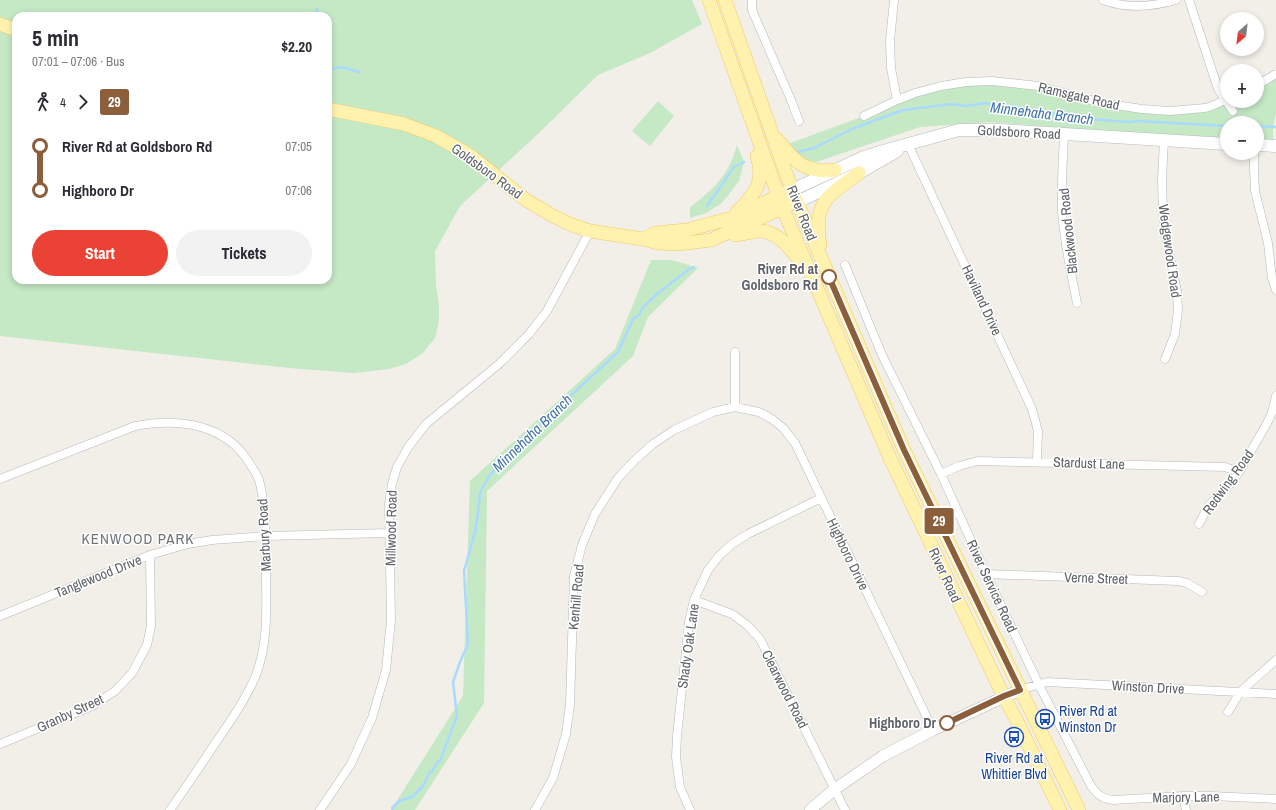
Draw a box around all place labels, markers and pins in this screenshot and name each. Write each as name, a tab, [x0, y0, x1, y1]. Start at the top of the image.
place label: River Rd at Goldsboro Rd	[741, 260, 818, 294]
marker: River Rd at Goldsboro Rd	[821, 269, 837, 285]
place label: River Rd at Winston Dr	[1059, 702, 1117, 736]
bus stop icon: River Rd at Winston Dr	[1034, 708, 1056, 730]
place label: Highboro Dr	[869, 714, 937, 732]
marker: Highboro Dr	[939, 715, 955, 731]
bus stop icon: River Rd at Whittier Blvd	[1003, 726, 1025, 748]
place label: River Rd at Whittier Blvd	[981, 749, 1047, 783]

